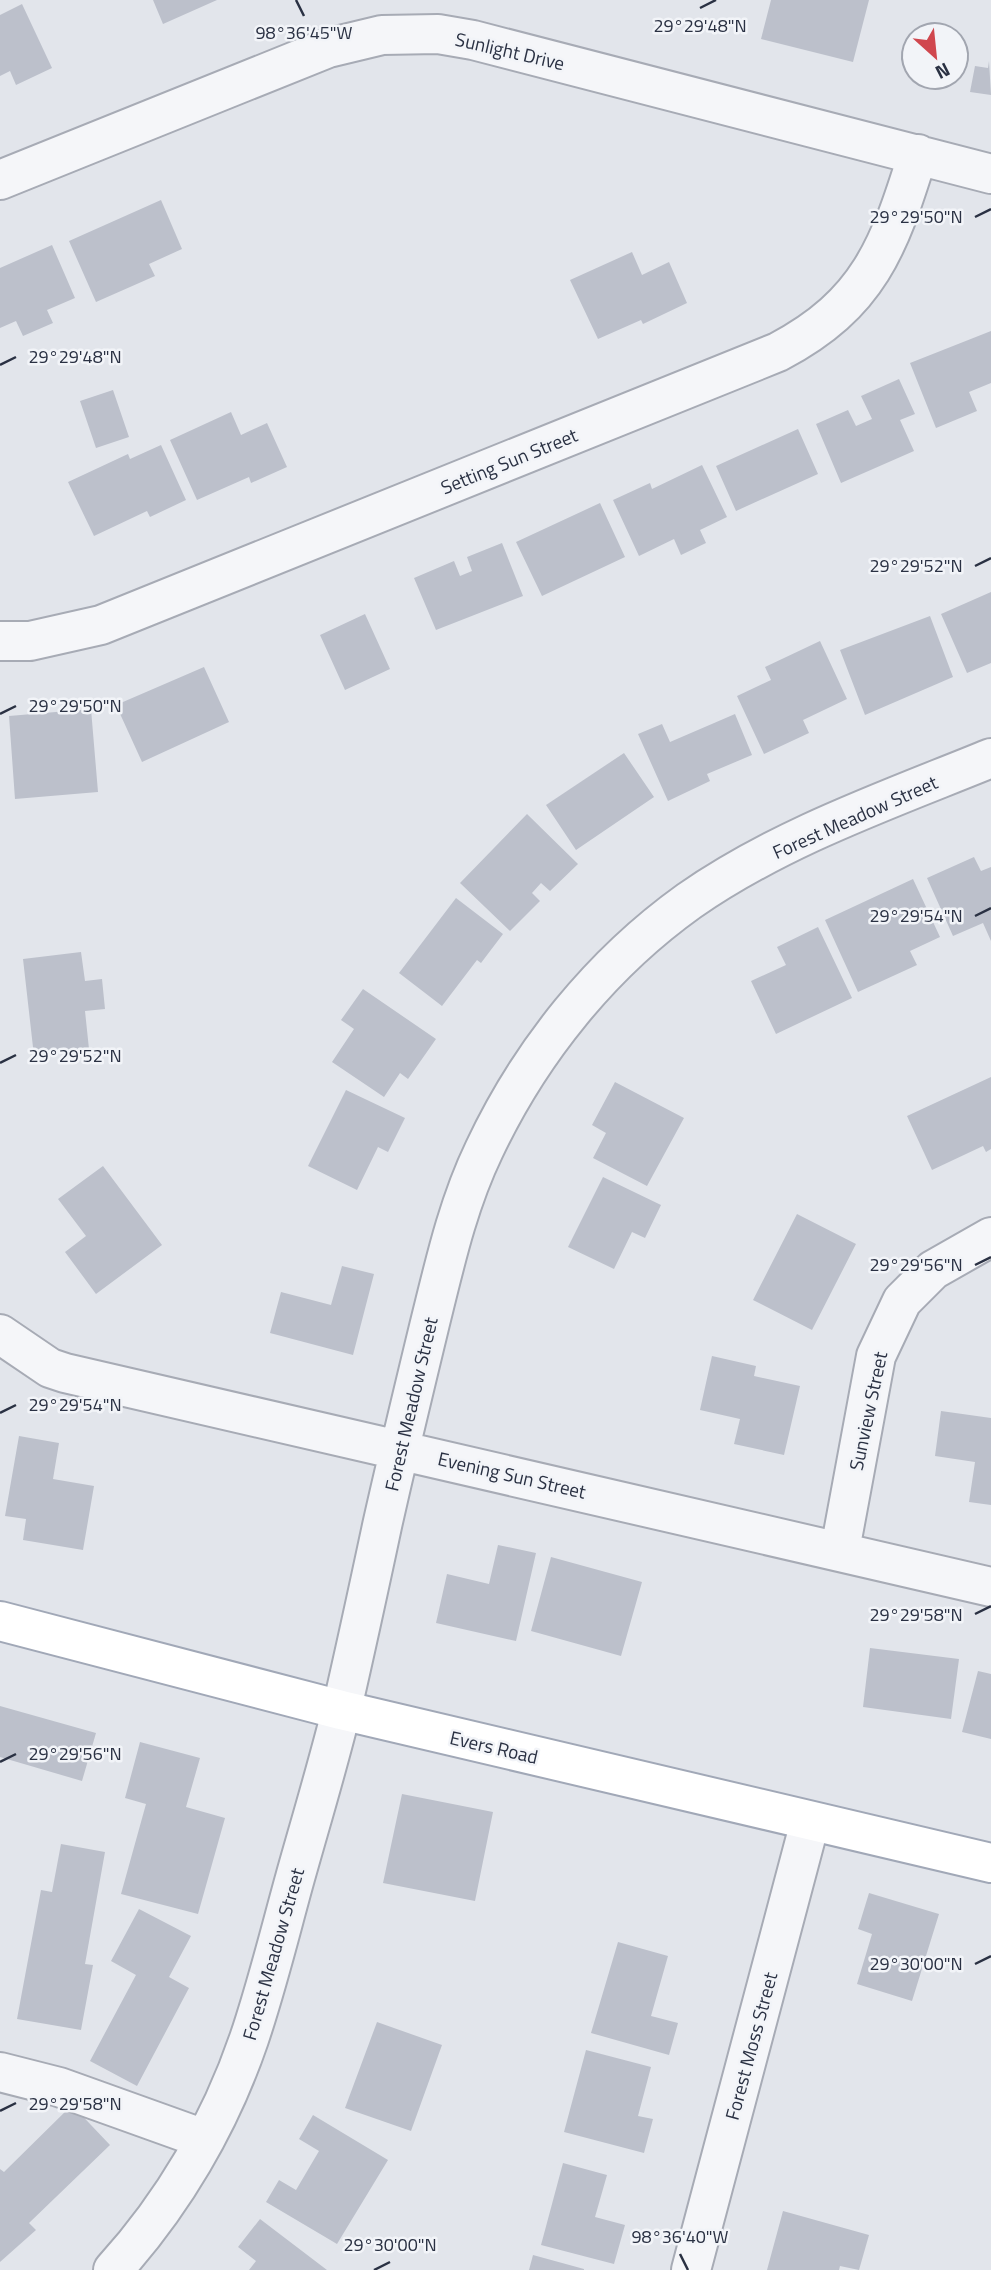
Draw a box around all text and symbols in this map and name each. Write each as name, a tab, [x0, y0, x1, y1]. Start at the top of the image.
text: 29°29'48"N	[653, 12, 747, 39]
text: 98°36'45"W	[256, 19, 353, 46]
north arrow	[900, 21, 970, 91]
street label: Sunlight Drive	[453, 24, 568, 77]
text: N	[930, 56, 955, 88]
text: 29°29'50"N	[869, 203, 963, 230]
text: 29°29'48"N	[28, 343, 122, 370]
street label: Setting Sun Street	[436, 420, 582, 501]
text: 29°29'52"N	[869, 552, 963, 579]
text: 29°29'50"N	[28, 692, 122, 719]
street label: Forest Meadow Street	[768, 767, 942, 866]
text: 29°29'54"N	[869, 902, 963, 929]
text: 29°29'52"N	[28, 1042, 122, 1069]
text: 29°29'56"N	[869, 1251, 963, 1278]
street label: Forest Meadow Street	[376, 1314, 445, 1494]
street label: Sunview Street	[841, 1348, 894, 1473]
text: 29°29'54"N	[28, 1391, 122, 1418]
street label: Evening Sun Street	[435, 1443, 589, 1506]
text: 29°29'58"N	[869, 1601, 963, 1628]
street label: Evers Road	[447, 1722, 541, 1771]
text: 29°29'56"N	[28, 1740, 122, 1767]
street label: Forest Meadow Street	[234, 1864, 311, 2043]
text: 29°30'00"N	[869, 1950, 963, 1977]
street label: Forest Moss Street	[717, 1968, 784, 2123]
text: 29°29'58"N	[28, 2090, 122, 2117]
text: 98°36'40"W	[632, 2223, 729, 2250]
text: 29°30'00"N	[343, 2231, 437, 2258]

